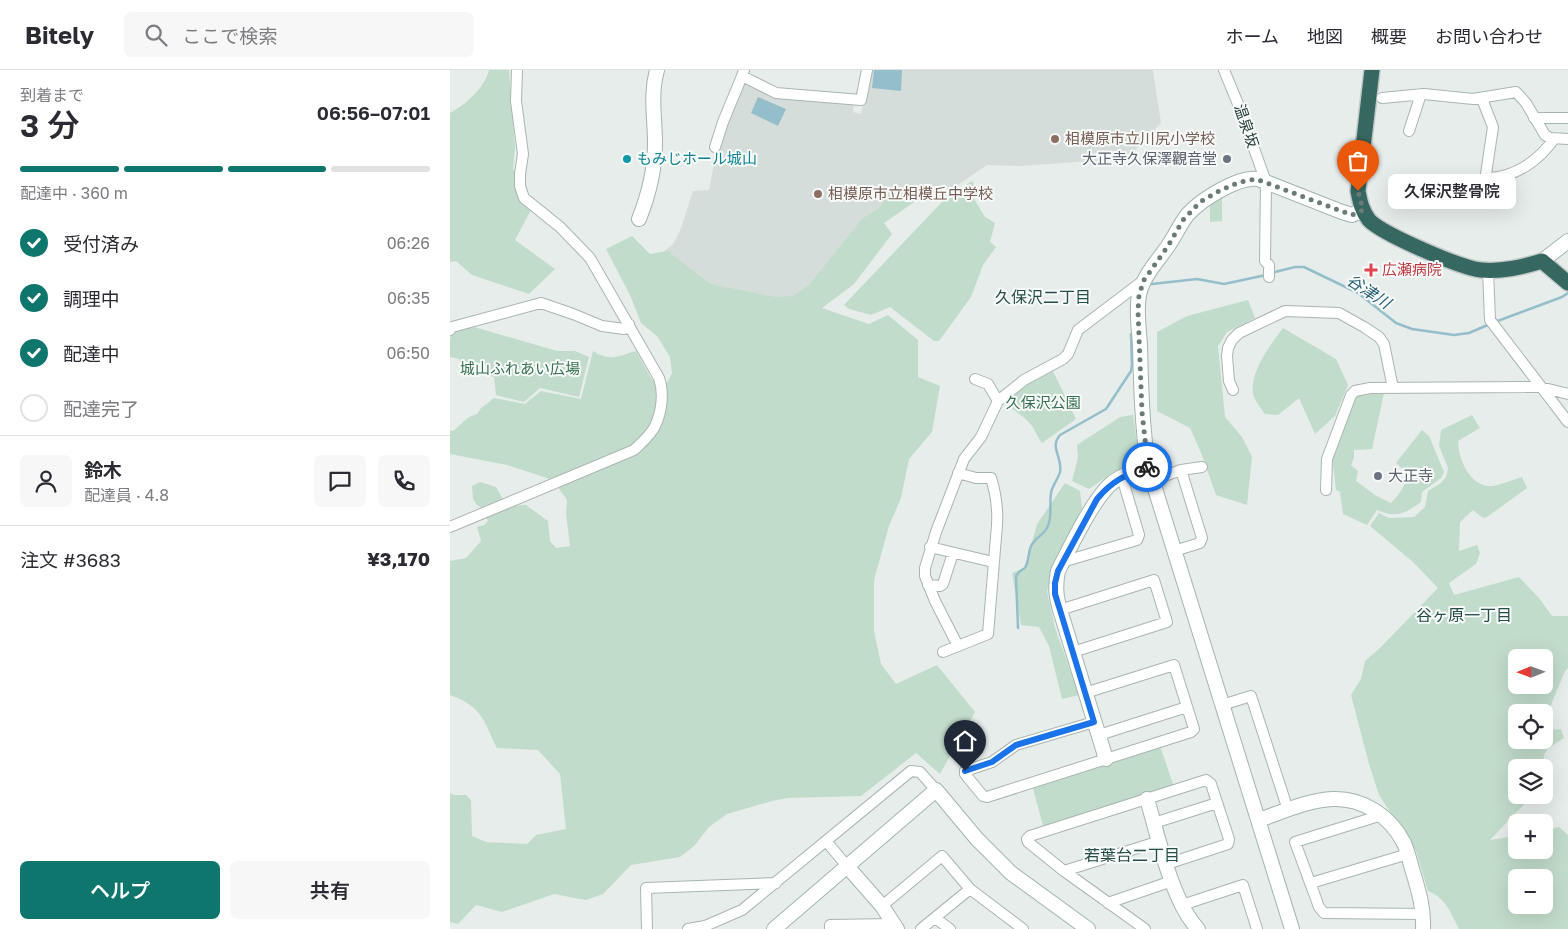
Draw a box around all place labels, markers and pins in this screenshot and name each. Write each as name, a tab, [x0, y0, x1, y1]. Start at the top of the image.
place label: 相模原市立川尻小学校	[1065, 129, 1215, 147]
marker: 相模原市立川尻小学校	[1049, 133, 1061, 145]
pin	[1337, 140, 1379, 191]
place label: もみじホール城山	[637, 149, 757, 167]
place label: 大正寺久保澤觀音堂	[1082, 149, 1217, 167]
marker: もみじホール城山	[621, 153, 633, 165]
marker: 大正寺久保澤觀音堂	[1221, 153, 1233, 165]
callout: 久保沢整骨院	[1388, 174, 1516, 208]
place label: 相模原市立相模丘中学校	[828, 184, 993, 202]
marker: 相模原市立相模丘中学校	[812, 188, 824, 200]
place label: 広瀬病院	[1382, 260, 1442, 278]
marker: 広瀬病院	[1364, 263, 1378, 277]
place label: 大正寺	[1388, 466, 1433, 484]
marker: 大正寺	[1372, 470, 1384, 482]
pin	[944, 720, 986, 771]

